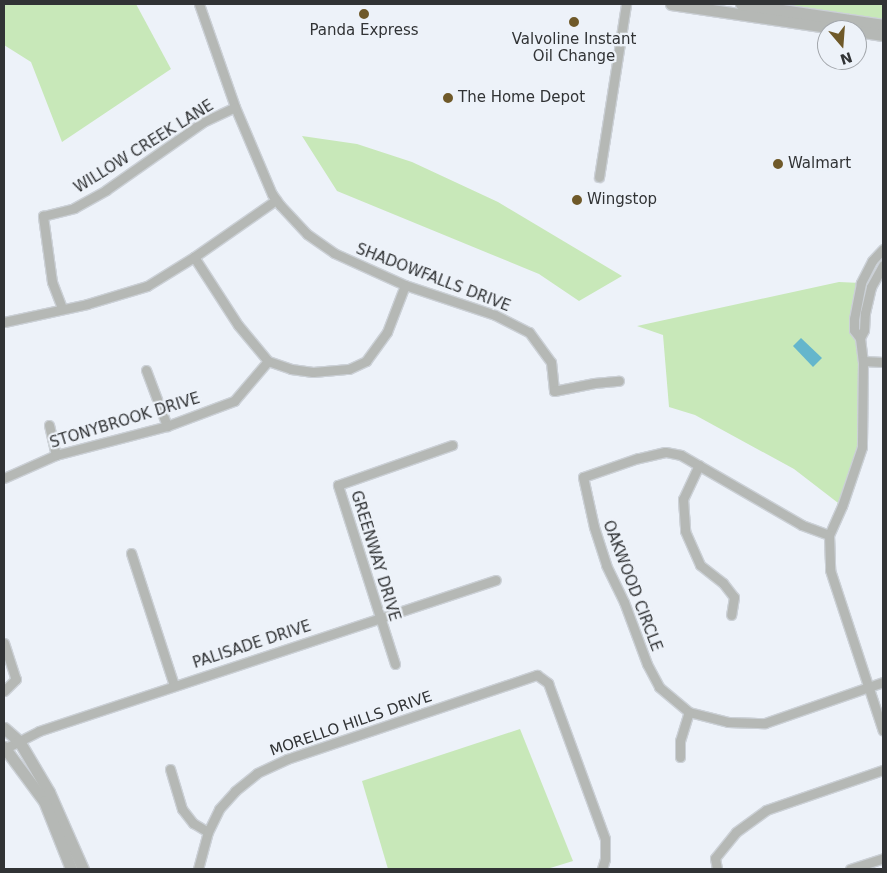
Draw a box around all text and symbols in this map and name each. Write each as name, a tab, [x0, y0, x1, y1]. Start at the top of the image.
marker: Panda Express	[358, 8, 370, 20]
marker: Valvoline Instant Oil Change	[568, 16, 580, 28]
north arrow	[817, 20, 867, 70]
place label: Panda Express	[309, 22, 419, 40]
place label: Valvoline Instant Oil Change	[512, 30, 636, 65]
text: N	[838, 49, 854, 68]
place label: The Home Depot	[458, 89, 585, 107]
marker: The Home Depot	[442, 92, 454, 104]
street label: WILLOW CREEK LANE	[71, 97, 217, 197]
place label: Walmart	[788, 155, 851, 173]
marker: Walmart	[772, 158, 784, 170]
place label: Wingstop	[587, 191, 657, 209]
marker: Wingstop	[571, 194, 583, 206]
street label: SHADOWFALLS DRIVE	[353, 240, 513, 316]
street label: STONYBROOK DRIVE	[48, 390, 202, 452]
street label: GREENWAY DRIVE	[347, 489, 403, 623]
street label: OAKWOOD CIRCLE	[599, 518, 665, 654]
street label: PALISADE DRIVE	[191, 617, 313, 673]
street label: MORELLO HILLS DRIVE	[268, 688, 434, 760]

